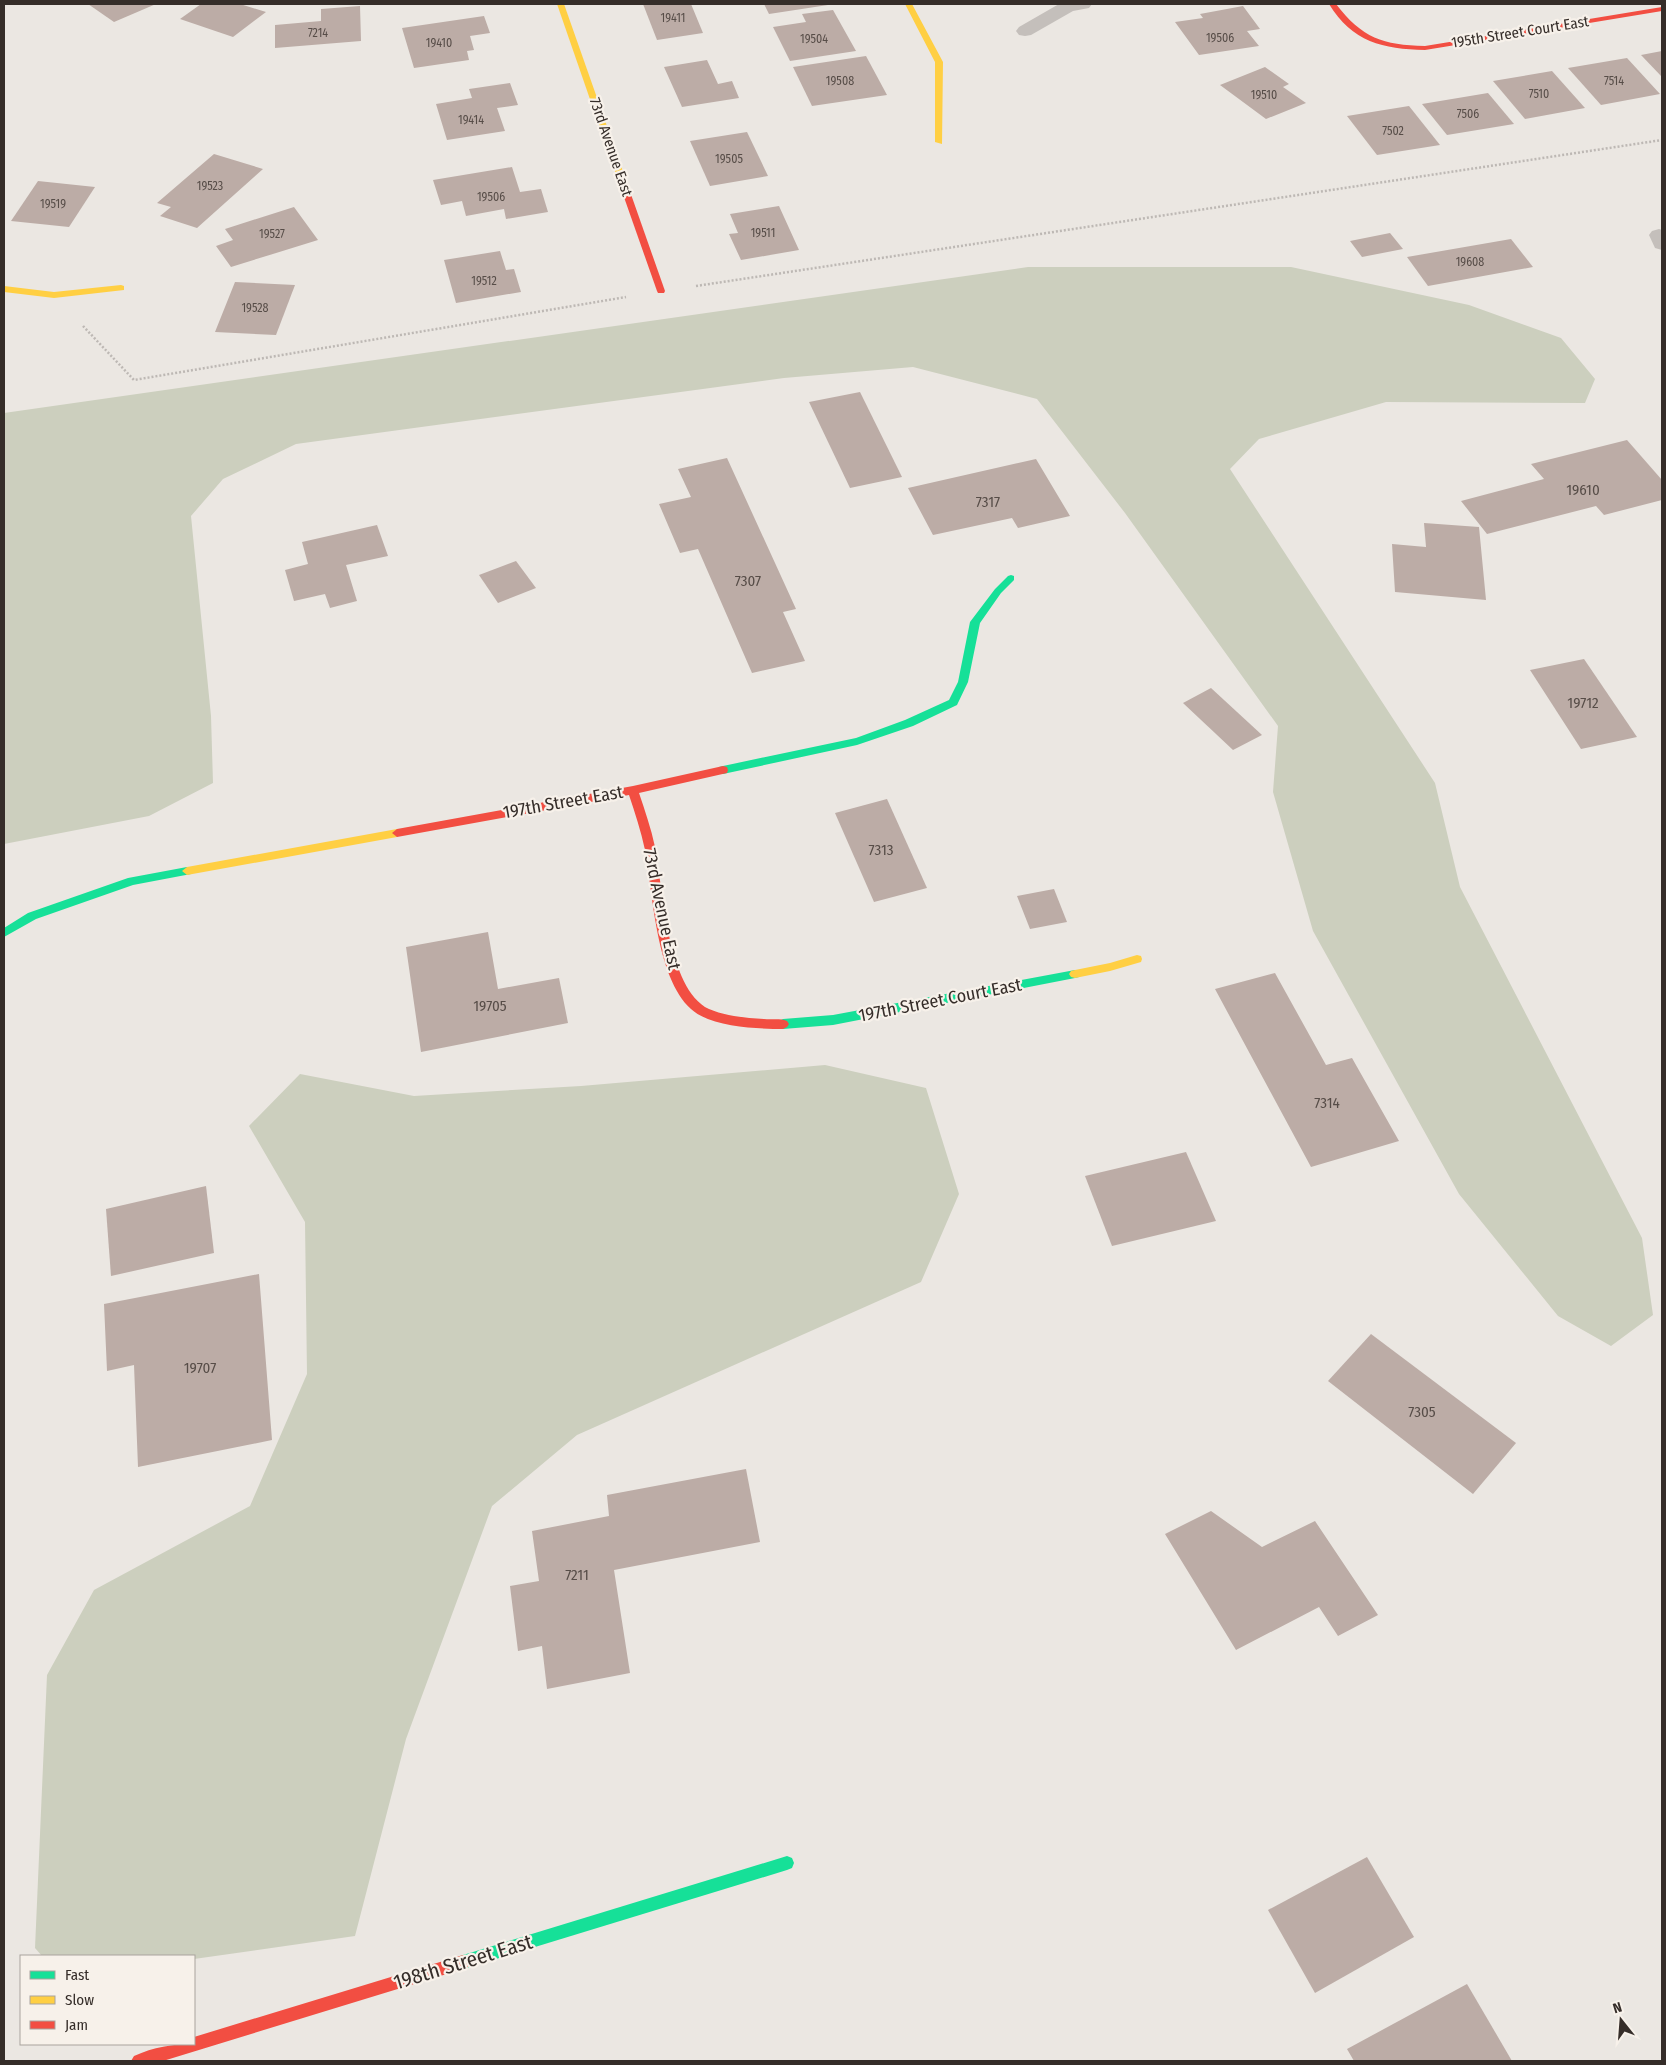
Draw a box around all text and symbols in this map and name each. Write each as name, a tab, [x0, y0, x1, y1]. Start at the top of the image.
house number: 19411	[661, 11, 685, 25]
street label: 195th Street Court East	[1450, 12, 1590, 52]
house number: 7214	[308, 26, 328, 40]
house number: 19506	[1206, 31, 1234, 45]
house number: 19504	[800, 32, 828, 46]
house number: 19410	[426, 36, 452, 50]
house number: 19508	[826, 74, 854, 88]
house number: 7514	[1604, 74, 1624, 88]
house number: 7510	[1529, 87, 1549, 101]
house number: 19510	[1251, 88, 1277, 102]
street label: 73rd Avenue East	[586, 95, 636, 199]
house number: 7506	[1457, 107, 1479, 121]
house number: 19414	[458, 113, 484, 127]
house number: 7502	[1382, 124, 1404, 138]
house number: 19505	[715, 152, 743, 166]
house number: 19523	[197, 179, 223, 193]
house number: 19506	[477, 190, 505, 204]
house number: 19519	[40, 197, 66, 211]
house number: 19511	[751, 226, 775, 240]
house number: 19527	[259, 227, 285, 241]
house number: 19608	[1456, 255, 1484, 269]
house number: 19512	[471, 274, 497, 288]
house number: 19528	[241, 301, 269, 315]
house number: 19610	[1566, 481, 1600, 499]
house number: 7317	[976, 493, 1000, 511]
house number: 7307	[735, 572, 761, 590]
house number: 19712	[1567, 694, 1599, 712]
street label: 197th Street East	[501, 781, 625, 823]
house number: 7313	[869, 841, 894, 859]
street label: 73rd Avenue East	[638, 846, 686, 972]
street label: 197th Street Court East	[857, 973, 1023, 1027]
house number: 19705	[473, 997, 507, 1015]
house number: 7314	[1314, 1094, 1340, 1112]
house number: 19707	[184, 1359, 216, 1377]
house number: 7305	[1408, 1403, 1436, 1421]
house number: 7211	[565, 1566, 589, 1584]
street label: 198th Street East	[390, 1928, 536, 1995]
legend	[20, 1955, 195, 2045]
text: Fast	[65, 1966, 89, 1984]
text: Slow	[65, 1991, 94, 2009]
north arrow	[1596, 1995, 1646, 2045]
text: N	[1611, 1999, 1624, 2017]
text: Jam	[65, 2016, 88, 2034]

